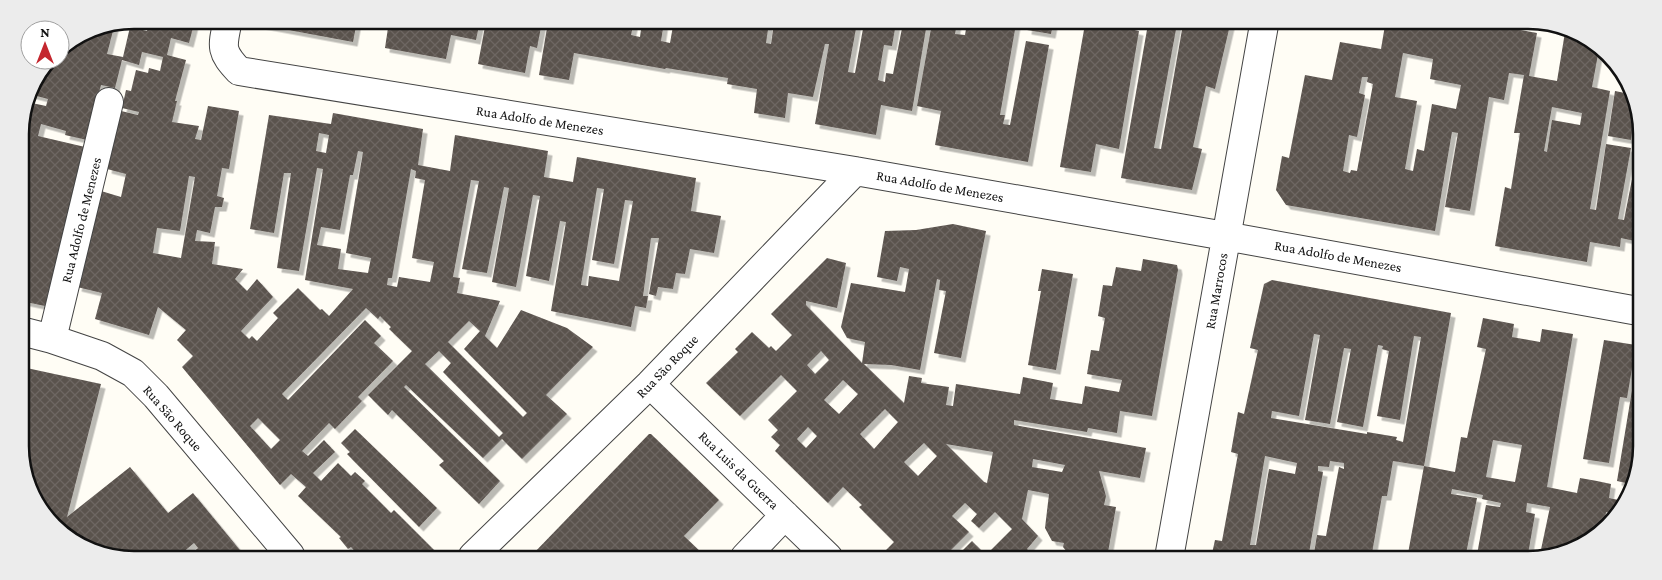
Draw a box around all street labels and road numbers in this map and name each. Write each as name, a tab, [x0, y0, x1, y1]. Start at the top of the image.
street label: Rua Adolfo de Menezes	[475, 102, 605, 138]
street label: Rua Adolfo de Menezes	[58, 156, 104, 284]
street label: Rua Adolfo de Menezes	[875, 167, 1005, 205]
street label: Rua Adolfo de Menezes	[1273, 237, 1403, 275]
street label: Rua Marrocos	[1201, 252, 1231, 330]
street label: Rua São Roque	[633, 331, 701, 401]
street label: Rua São Roque	[140, 382, 206, 454]
street label: Rua Luis da Guerra	[696, 428, 783, 513]

